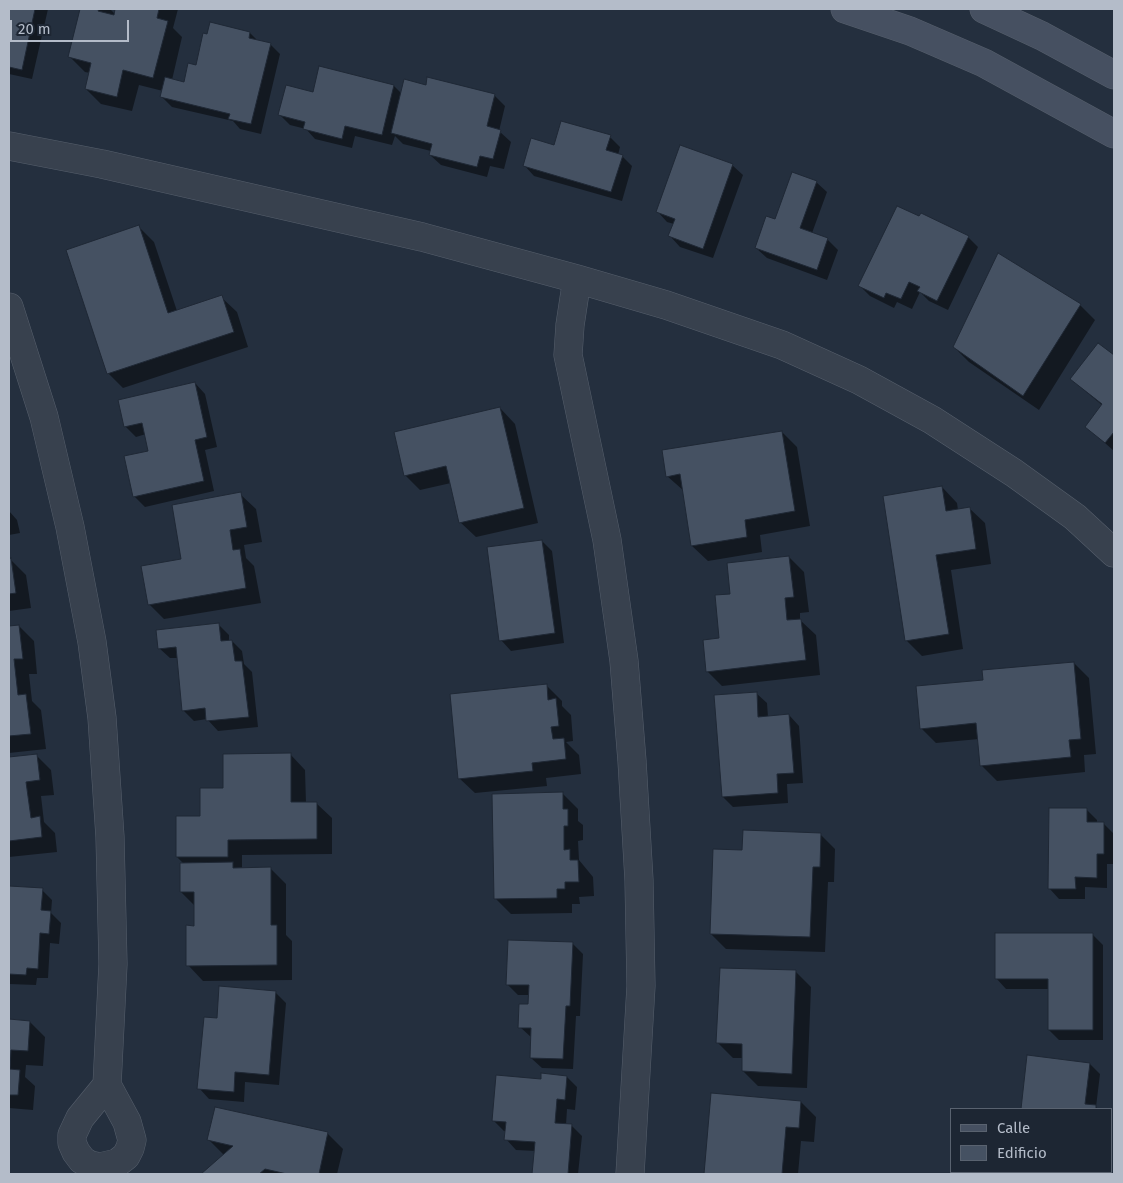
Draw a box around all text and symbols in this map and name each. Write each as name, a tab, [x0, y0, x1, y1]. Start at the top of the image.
scale bar	[12, 10, 131, 42]
text: 20 m	[18, 20, 51, 38]
legend	[950, 1108, 1113, 1173]
text: Calle	[997, 1119, 1030, 1137]
text: Edificio	[997, 1144, 1047, 1162]

